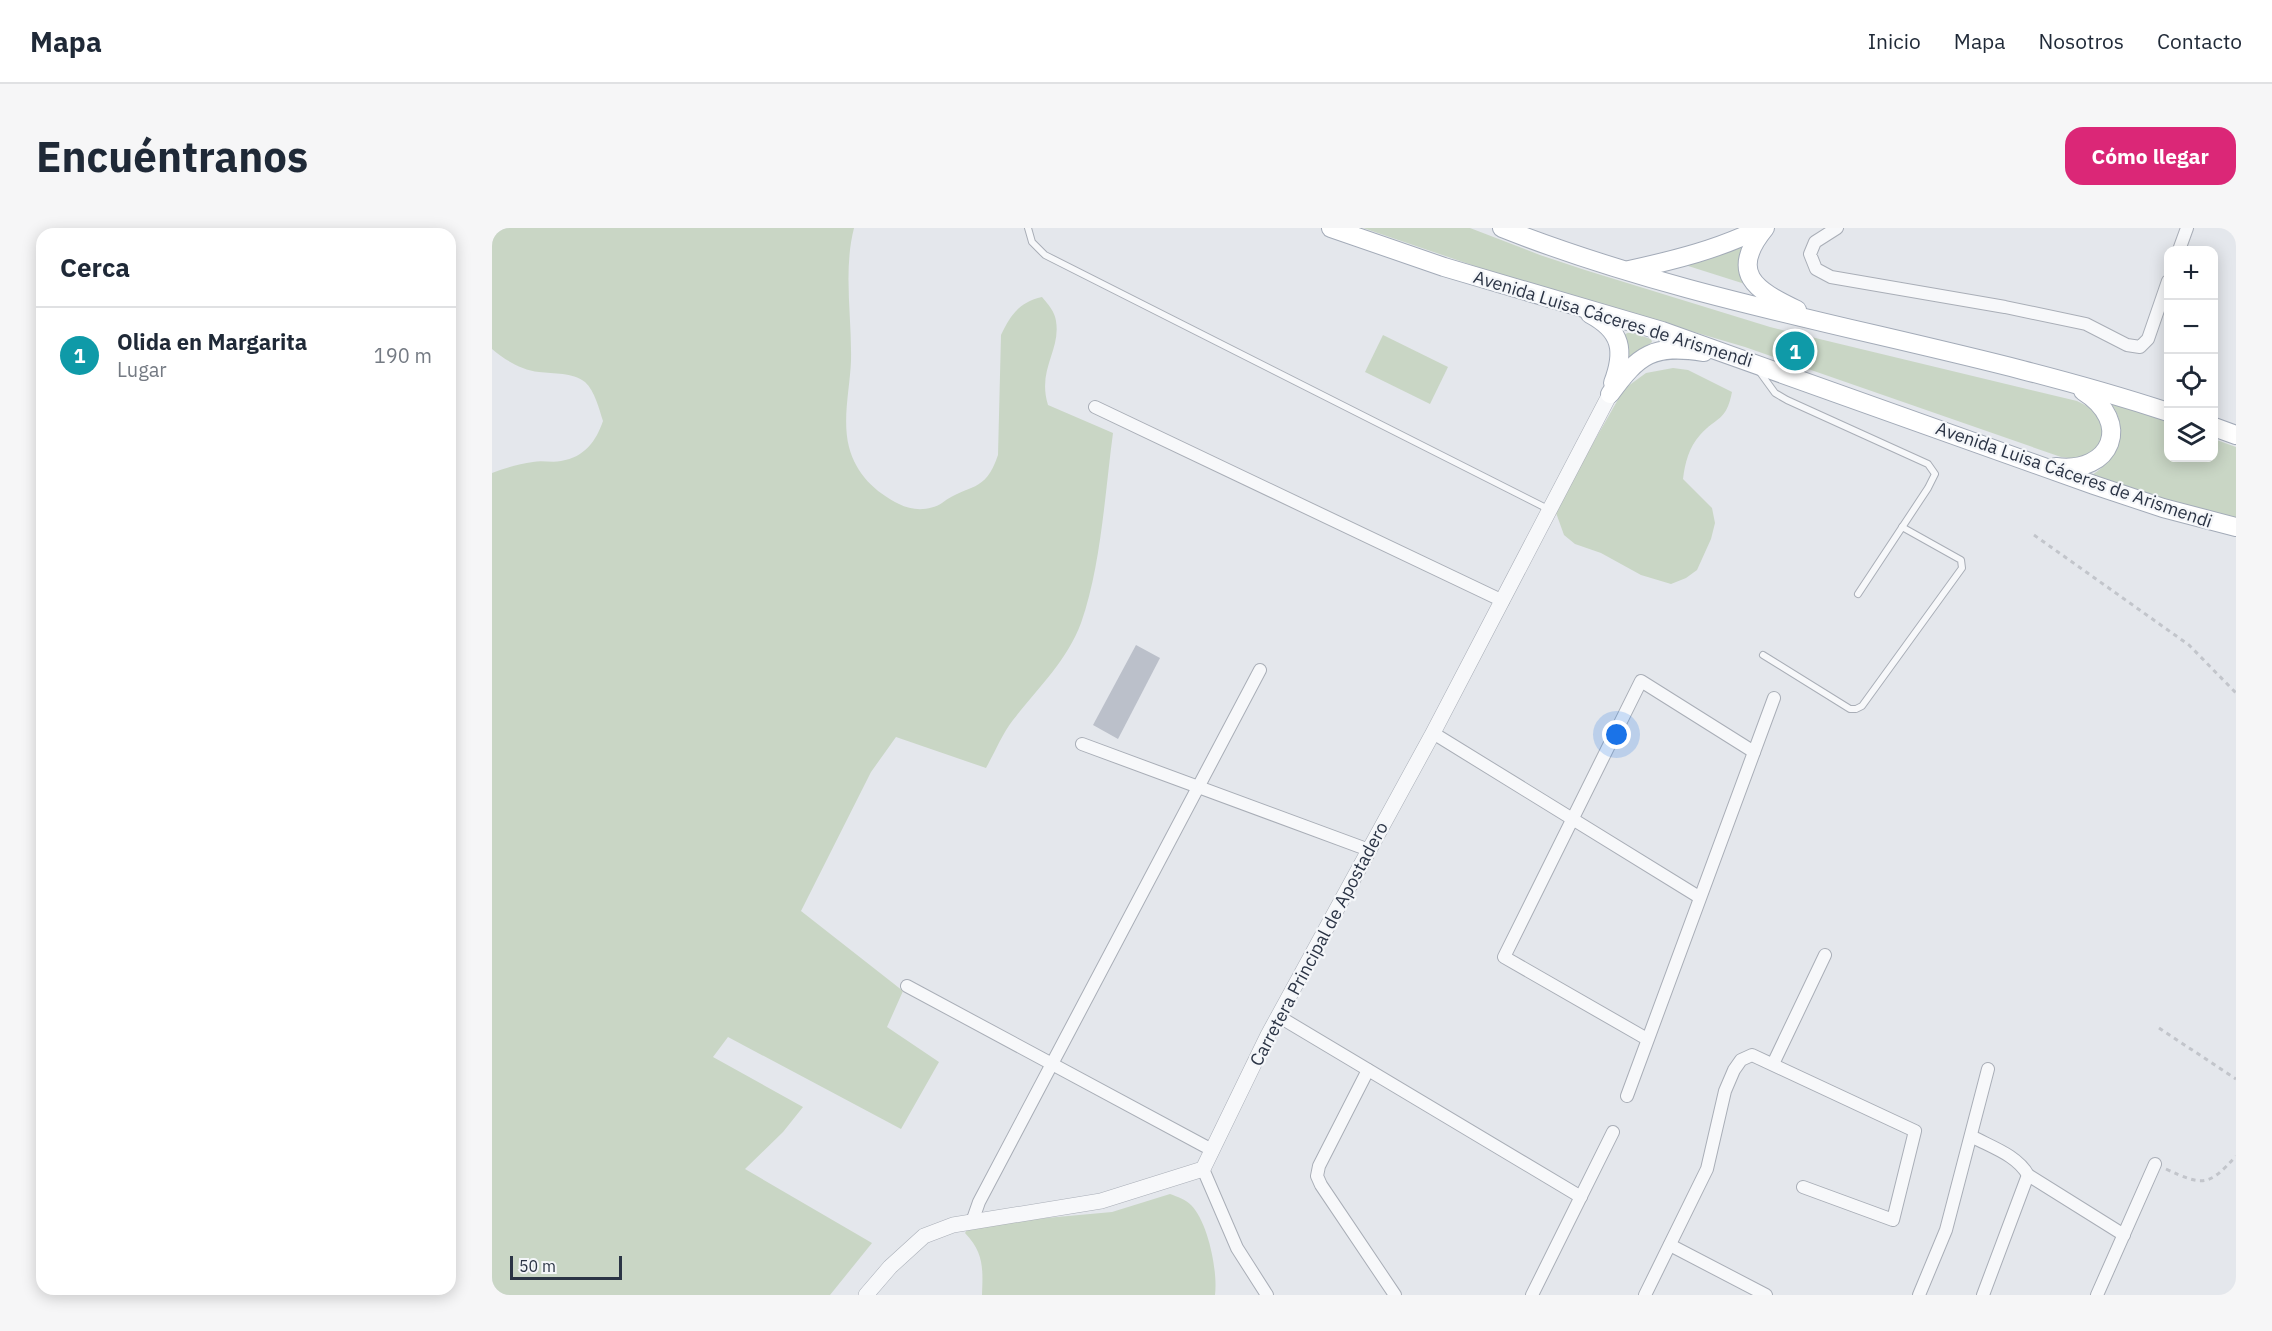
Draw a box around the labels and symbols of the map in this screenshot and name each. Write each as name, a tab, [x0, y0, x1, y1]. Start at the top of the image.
street label: Avenida Luisa Cáceres de Arismendi	[1471, 265, 1756, 372]
pin: 1	[1776, 328, 1814, 374]
street label: Avenida Luisa Cáceres de Arismendi	[1933, 416, 2215, 533]
your location	[1602, 720, 1631, 749]
street label: Carretera Principal de Apostadero	[1244, 818, 1393, 1070]
scale bar	[510, 1253, 622, 1280]

